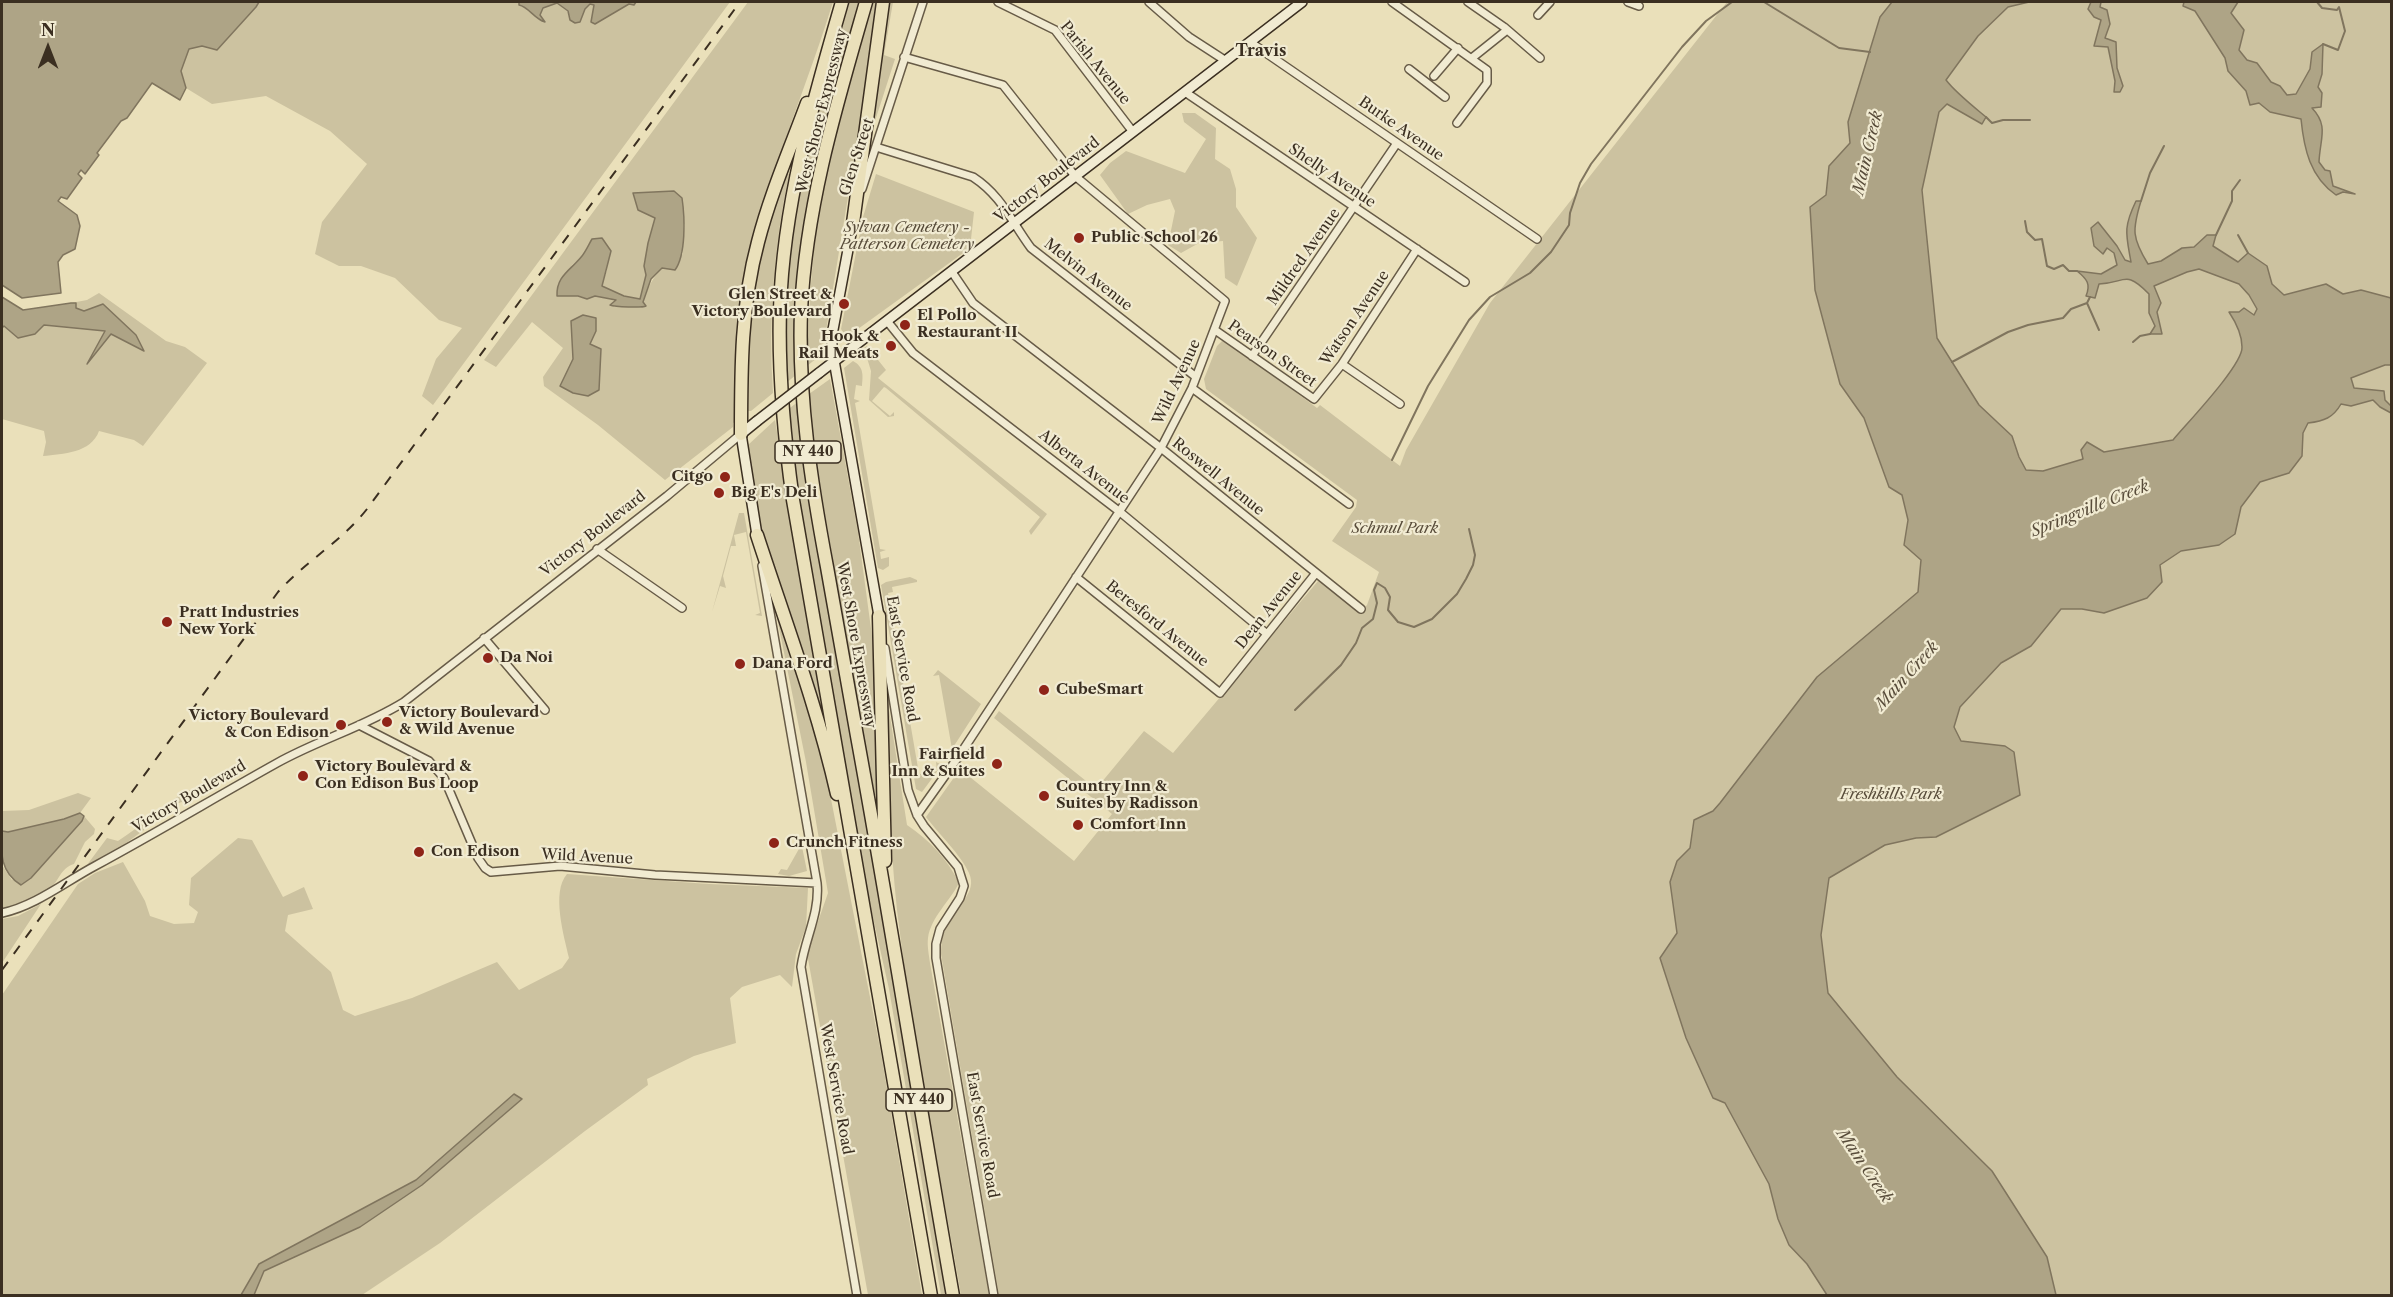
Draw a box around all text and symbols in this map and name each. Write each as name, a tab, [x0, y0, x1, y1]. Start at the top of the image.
north arrow	[18, 18, 78, 78]
street label: Parish Avenue	[1056, 18, 1134, 108]
text: N	[41, 20, 55, 40]
street label: West Shore Expressway	[793, 27, 851, 195]
district label: Travis	[1236, 41, 1286, 61]
street label: Burke Avenue	[1355, 93, 1447, 165]
water label: Main Creek	[1849, 109, 1887, 197]
street label: Glen Street	[836, 116, 878, 198]
street label: Victory Boulevard	[991, 133, 1103, 227]
street label: Shelly Avenue	[1285, 140, 1379, 212]
street label: Mildred Avenue	[1264, 205, 1344, 309]
park label: Sylvan Cemetery - Patterson Cemetery	[840, 219, 974, 254]
place label: Public School 26	[1091, 229, 1218, 247]
marker: Public School 26	[1072, 231, 1086, 245]
street label: Melvin Avenue	[1040, 235, 1136, 315]
street label: Watson Avenue	[1317, 267, 1393, 369]
place label: Glen Street & Victory Boulevard	[692, 286, 832, 321]
marker: Glen Street & Victory Boulevard	[837, 297, 851, 311]
place label: El Pollo Restaurant II	[917, 307, 1017, 342]
street label: Pearson Street	[1224, 317, 1320, 391]
marker: El Pollo Restaurant II	[898, 318, 912, 332]
place label: Hook & Rail Meats	[798, 328, 879, 363]
street label: Wild Avenue	[1149, 337, 1205, 427]
marker: Hook & Rail Meats	[884, 339, 898, 353]
street label: Alberta Avenue	[1035, 426, 1133, 508]
street label: Roswell Avenue	[1168, 434, 1268, 520]
road number: NY 440	[775, 441, 841, 463]
place label: Citgo	[671, 468, 713, 486]
marker: Citgo	[718, 470, 732, 484]
water label: Springville Creek	[2028, 477, 2152, 541]
place label: Big E's Deli	[731, 484, 817, 502]
marker: Big E's Deli	[712, 486, 726, 500]
street label: Victory Boulevard	[537, 487, 649, 581]
park label: Schmul Park	[1352, 520, 1438, 538]
street label: West Shore Expressway	[832, 560, 880, 730]
street label: Dean Avenue	[1232, 567, 1306, 653]
street label: Beresford Avenue	[1102, 577, 1212, 671]
street label: East Service Road	[882, 595, 922, 723]
place label: Pratt Industries New York	[179, 604, 299, 639]
marker: Pratt Industries New York	[160, 615, 174, 629]
water label: Main Creek	[1871, 638, 1943, 714]
place label: Da Noi	[500, 649, 553, 667]
marker: Da Noi	[481, 651, 495, 665]
place label: Dana Ford	[752, 655, 833, 673]
marker: Dana Ford	[733, 657, 747, 671]
place label: CubeSmart	[1056, 681, 1143, 699]
marker: CubeSmart	[1037, 683, 1051, 697]
place label: Victory Boulevard & Wild Avenue	[399, 704, 539, 739]
place label: Victory Boulevard & Con Edison	[189, 707, 329, 742]
marker: Victory Boulevard & Wild Avenue	[380, 715, 394, 729]
marker: Victory Boulevard & Con Edison	[334, 718, 348, 732]
place label: Fairfield Inn & Suites	[892, 746, 985, 781]
street label: Victory Boulevard	[129, 757, 249, 837]
marker: Fairfield Inn & Suites	[990, 757, 1004, 771]
place label: Victory Boulevard & Con Edison Bus Loop	[315, 758, 479, 793]
marker: Victory Boulevard & Con Edison Bus Loop	[296, 769, 310, 783]
place label: Country Inn & Suites by Radisson	[1056, 778, 1198, 813]
park label: Freshkills Park	[1840, 786, 1942, 804]
marker: Country Inn & Suites by Radisson	[1037, 789, 1051, 803]
place label: Comfort Inn	[1090, 816, 1186, 834]
marker: Comfort Inn	[1071, 818, 1085, 832]
place label: Crunch Fitness	[786, 834, 903, 852]
marker: Crunch Fitness	[767, 836, 781, 850]
place label: Con Edison	[431, 843, 520, 861]
marker: Con Edison	[412, 845, 426, 859]
street label: Wild Avenue	[541, 846, 633, 868]
street label: West Service Road	[816, 1022, 856, 1156]
street label: East Service Road	[962, 1071, 1002, 1199]
road number: NY 440	[886, 1089, 952, 1111]
water label: Main Creek	[1832, 1125, 1896, 1207]

